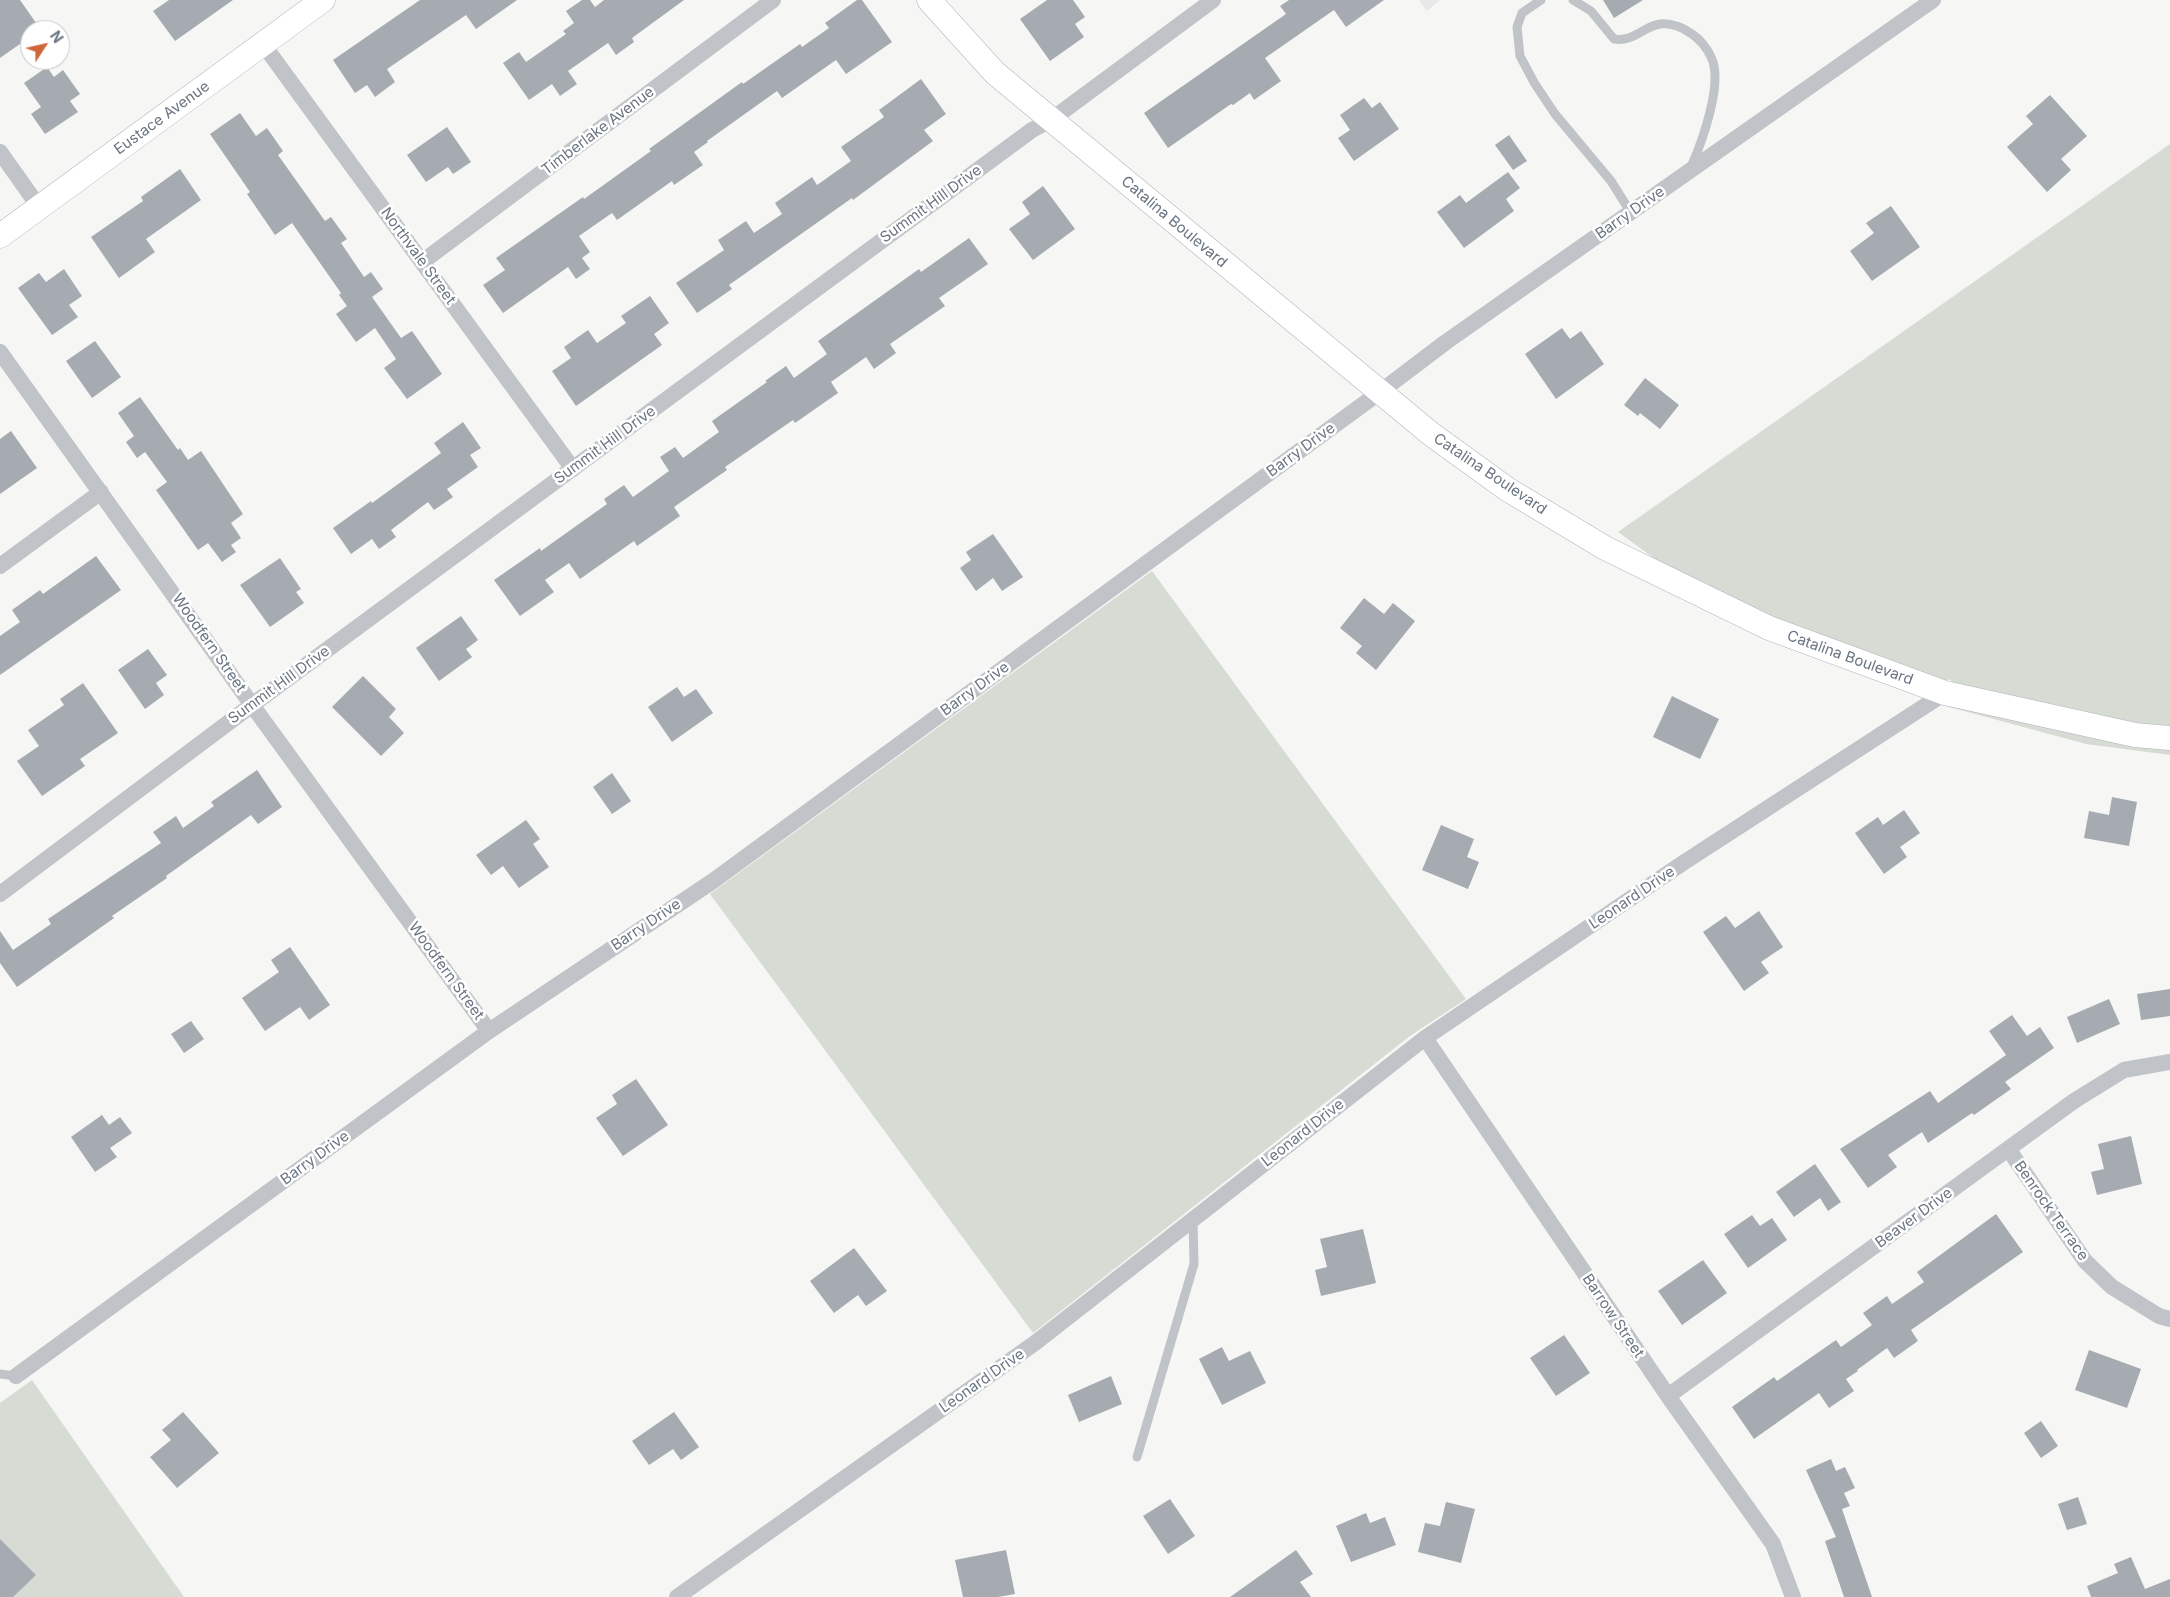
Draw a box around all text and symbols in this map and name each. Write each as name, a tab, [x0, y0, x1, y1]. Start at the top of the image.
north arrow	[20, 20, 70, 70]
text: N	[47, 27, 67, 46]
street label: Eustace Avenue	[111, 77, 213, 159]
street label: Timberlake Avenue	[538, 83, 658, 179]
street label: Summit Hill Drive	[877, 161, 985, 247]
street label: Catalina Boulevard	[1117, 172, 1231, 272]
street label: Barry Drive	[1592, 183, 1668, 243]
street label: Northvale Street	[377, 204, 459, 308]
street label: Summit Hill Drive	[551, 402, 659, 488]
street label: Barry Drive	[1263, 419, 1339, 481]
street label: Catalina Boulevard	[1430, 429, 1550, 519]
street label: Woodfern Street	[168, 590, 250, 696]
street label: Catalina Boulevard	[1785, 627, 1915, 689]
street label: Summit Hill Drive	[225, 642, 333, 728]
street label: Barry Drive	[937, 658, 1013, 720]
street label: Leonard Drive	[1586, 863, 1678, 933]
street label: Barry Drive	[608, 895, 684, 955]
street label: Woodfern Street	[405, 919, 487, 1023]
street label: Leonard Drive	[1258, 1095, 1348, 1171]
street label: Barry Drive	[277, 1127, 353, 1189]
street label: Benrock Terrace	[2010, 1158, 2092, 1264]
street label: Beaver Drive	[1872, 1184, 1956, 1252]
street label: Barrow Street	[1578, 1271, 1648, 1361]
street label: Leonard Drive	[936, 1345, 1028, 1417]

